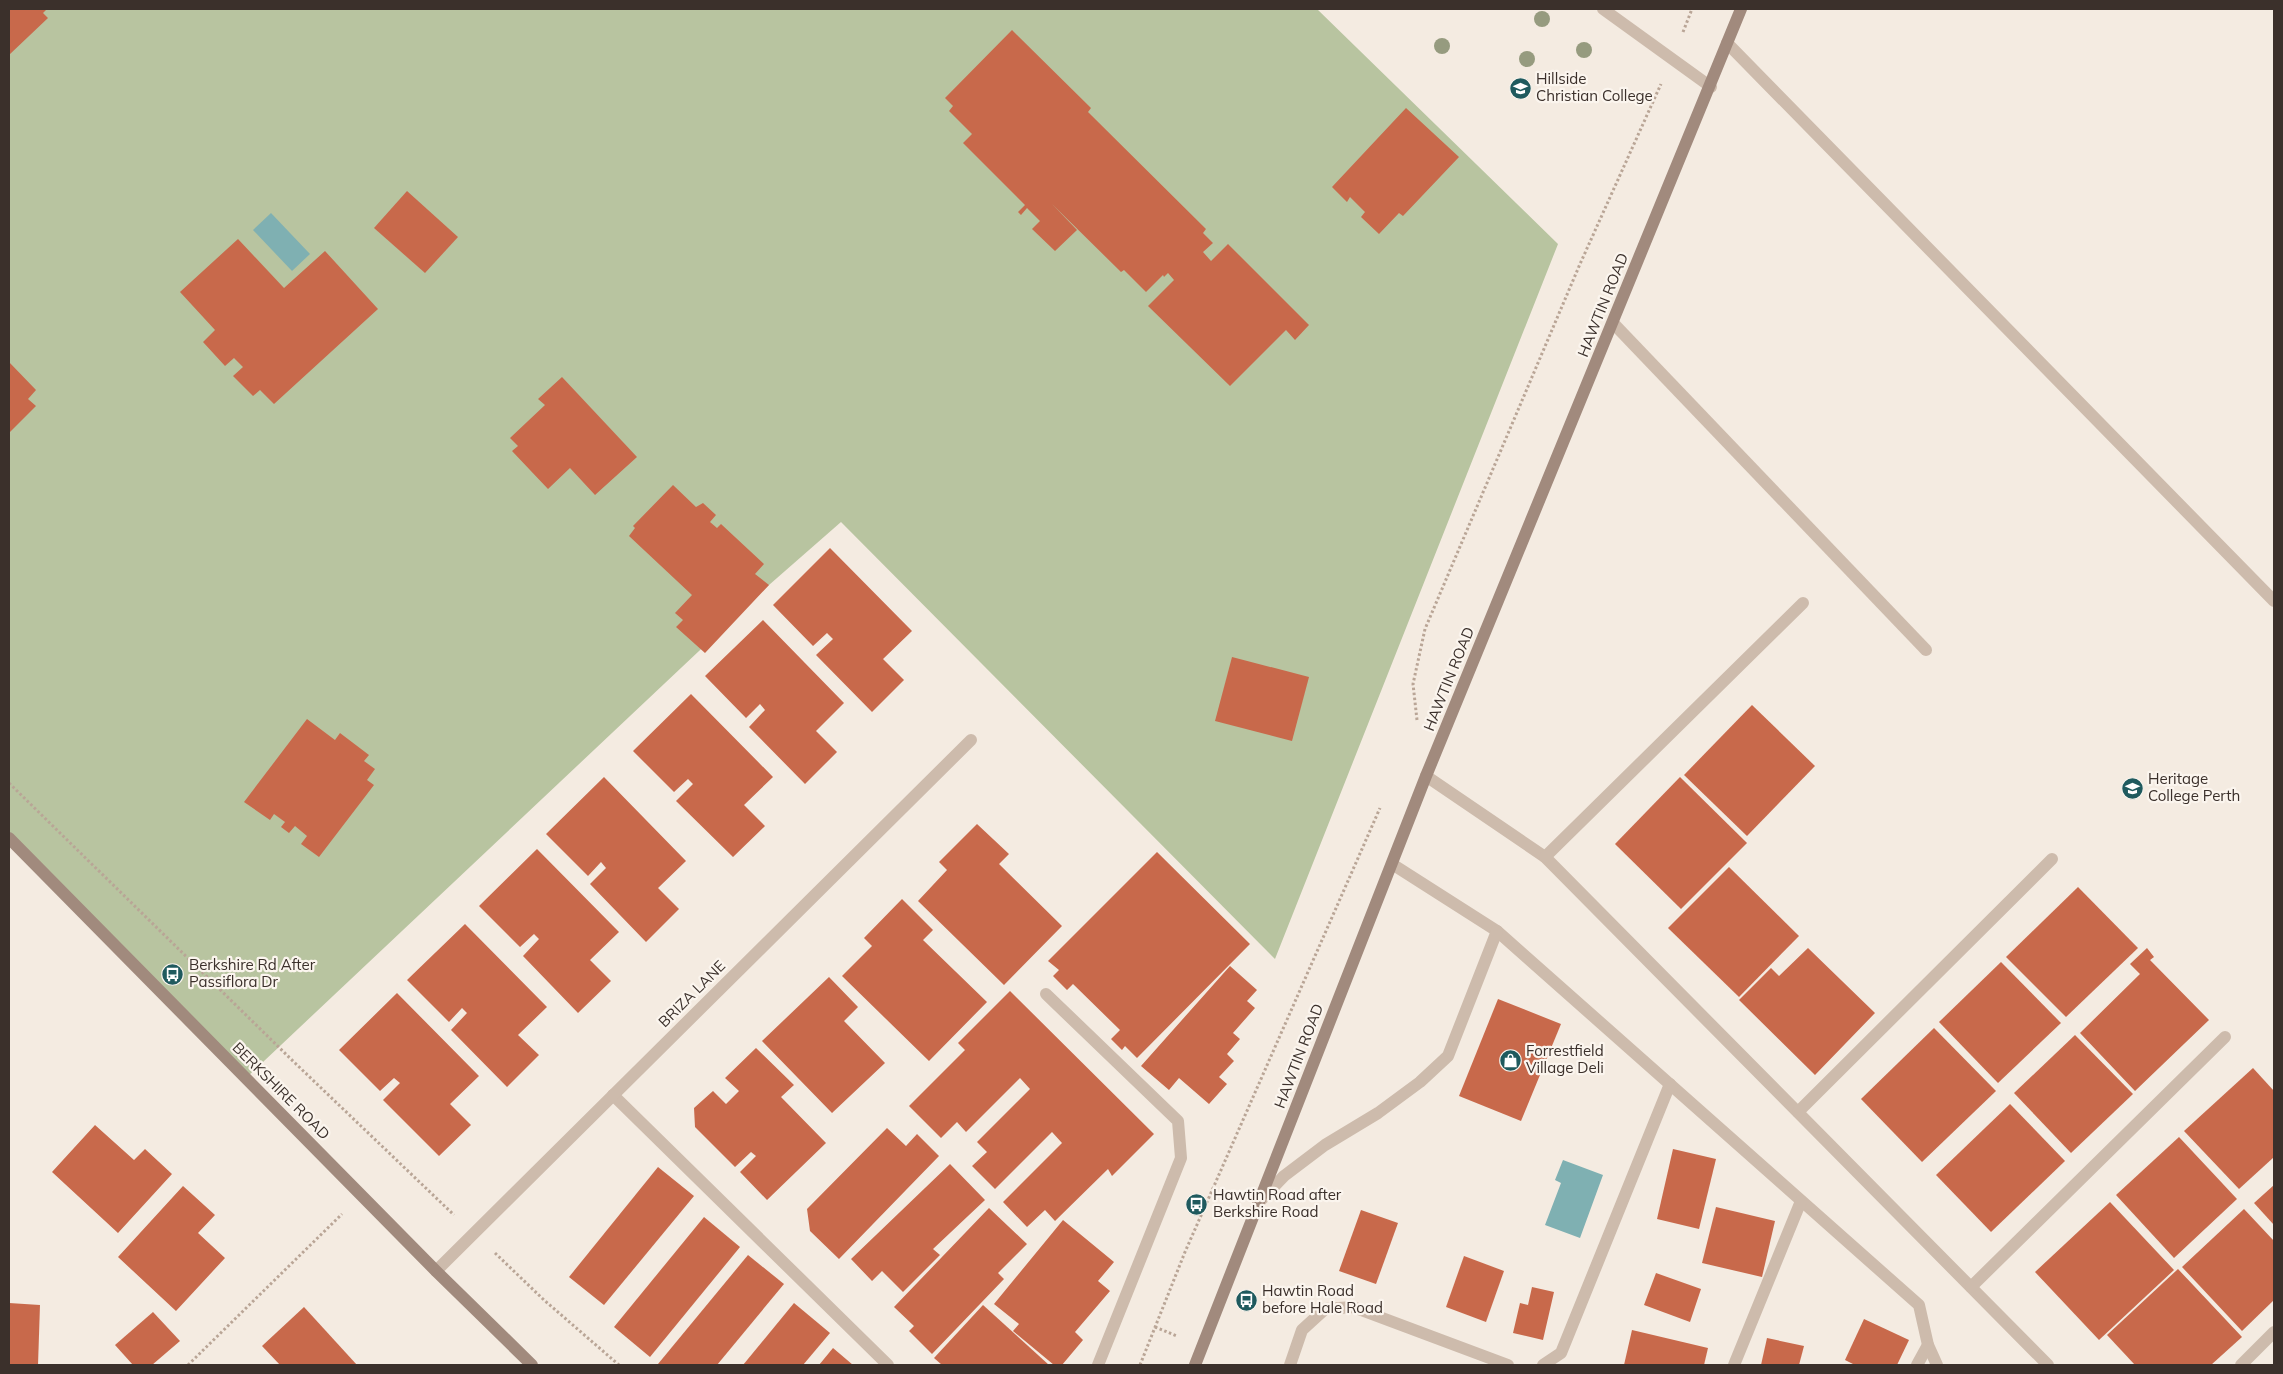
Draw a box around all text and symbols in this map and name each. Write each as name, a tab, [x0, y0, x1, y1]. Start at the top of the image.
place label: Hillside Christian College	[1536, 69, 1653, 105]
school or university icon: Hillside Christian College	[1508, 76, 1532, 100]
street label: HAWTIN ROAD	[1573, 250, 1632, 360]
street label: HAWTIN ROAD	[1419, 624, 1478, 734]
place label: Heritage College Perth	[2148, 769, 2240, 805]
school or university icon: Heritage College Perth	[2120, 776, 2144, 800]
place label: Berkshire Rd After Passiflora Dr	[189, 955, 316, 991]
street label: BRIZA LANE	[654, 956, 729, 1031]
bus stop icon: Berkshire Rd After Passiflora Dr	[161, 962, 185, 986]
street label: HAWTIN ROAD	[1270, 1001, 1327, 1111]
street label: BERKSHIRE ROAD	[229, 1038, 334, 1143]
place label: Forrestfield Village Deli	[1526, 1041, 1604, 1077]
shop icon: Forrestfield Village Deli	[1498, 1048, 1522, 1072]
place label: Hawtin Road after Berkshire Road	[1213, 1185, 1342, 1221]
bus stop icon: Hawtin Road after Berkshire Road	[1185, 1192, 1209, 1216]
place label: Hawtin Road before Hale Road	[1262, 1281, 1383, 1317]
bus stop icon: Hawtin Road before Hale Road	[1234, 1288, 1258, 1312]

